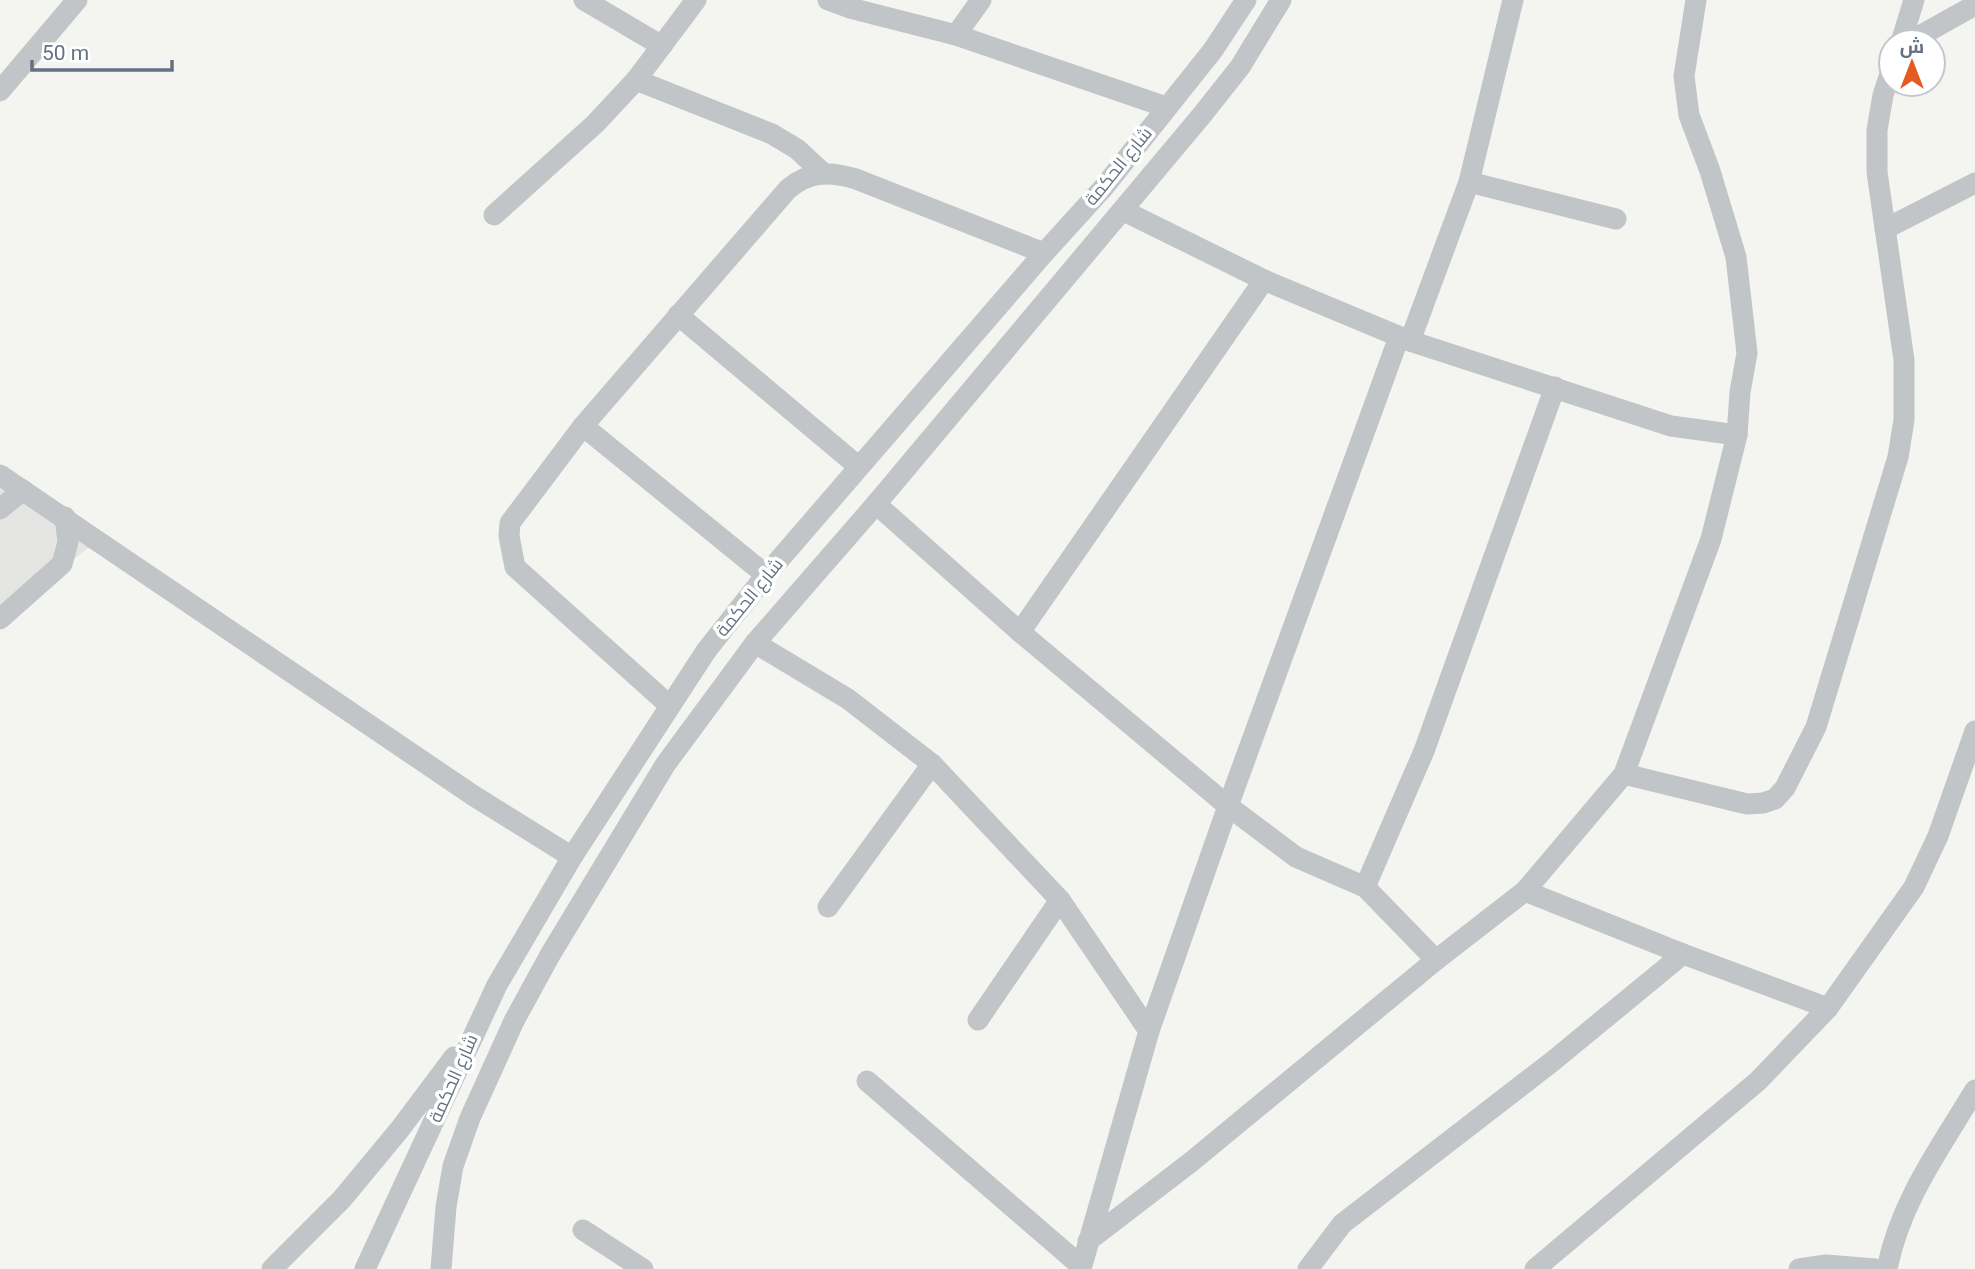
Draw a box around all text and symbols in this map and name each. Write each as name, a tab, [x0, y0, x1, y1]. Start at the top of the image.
scale bar	[32, 28, 172, 72]
north arrow	[1877, 28, 1947, 98]
text: ش	[1900, 35, 1924, 58]
text: 50 m	[42, 41, 89, 65]
street label: شارع الحكمة	[1080, 123, 1157, 211]
street label: شارع الحكمة	[711, 554, 788, 642]
street label: شارع الحكمة	[424, 1031, 484, 1126]

